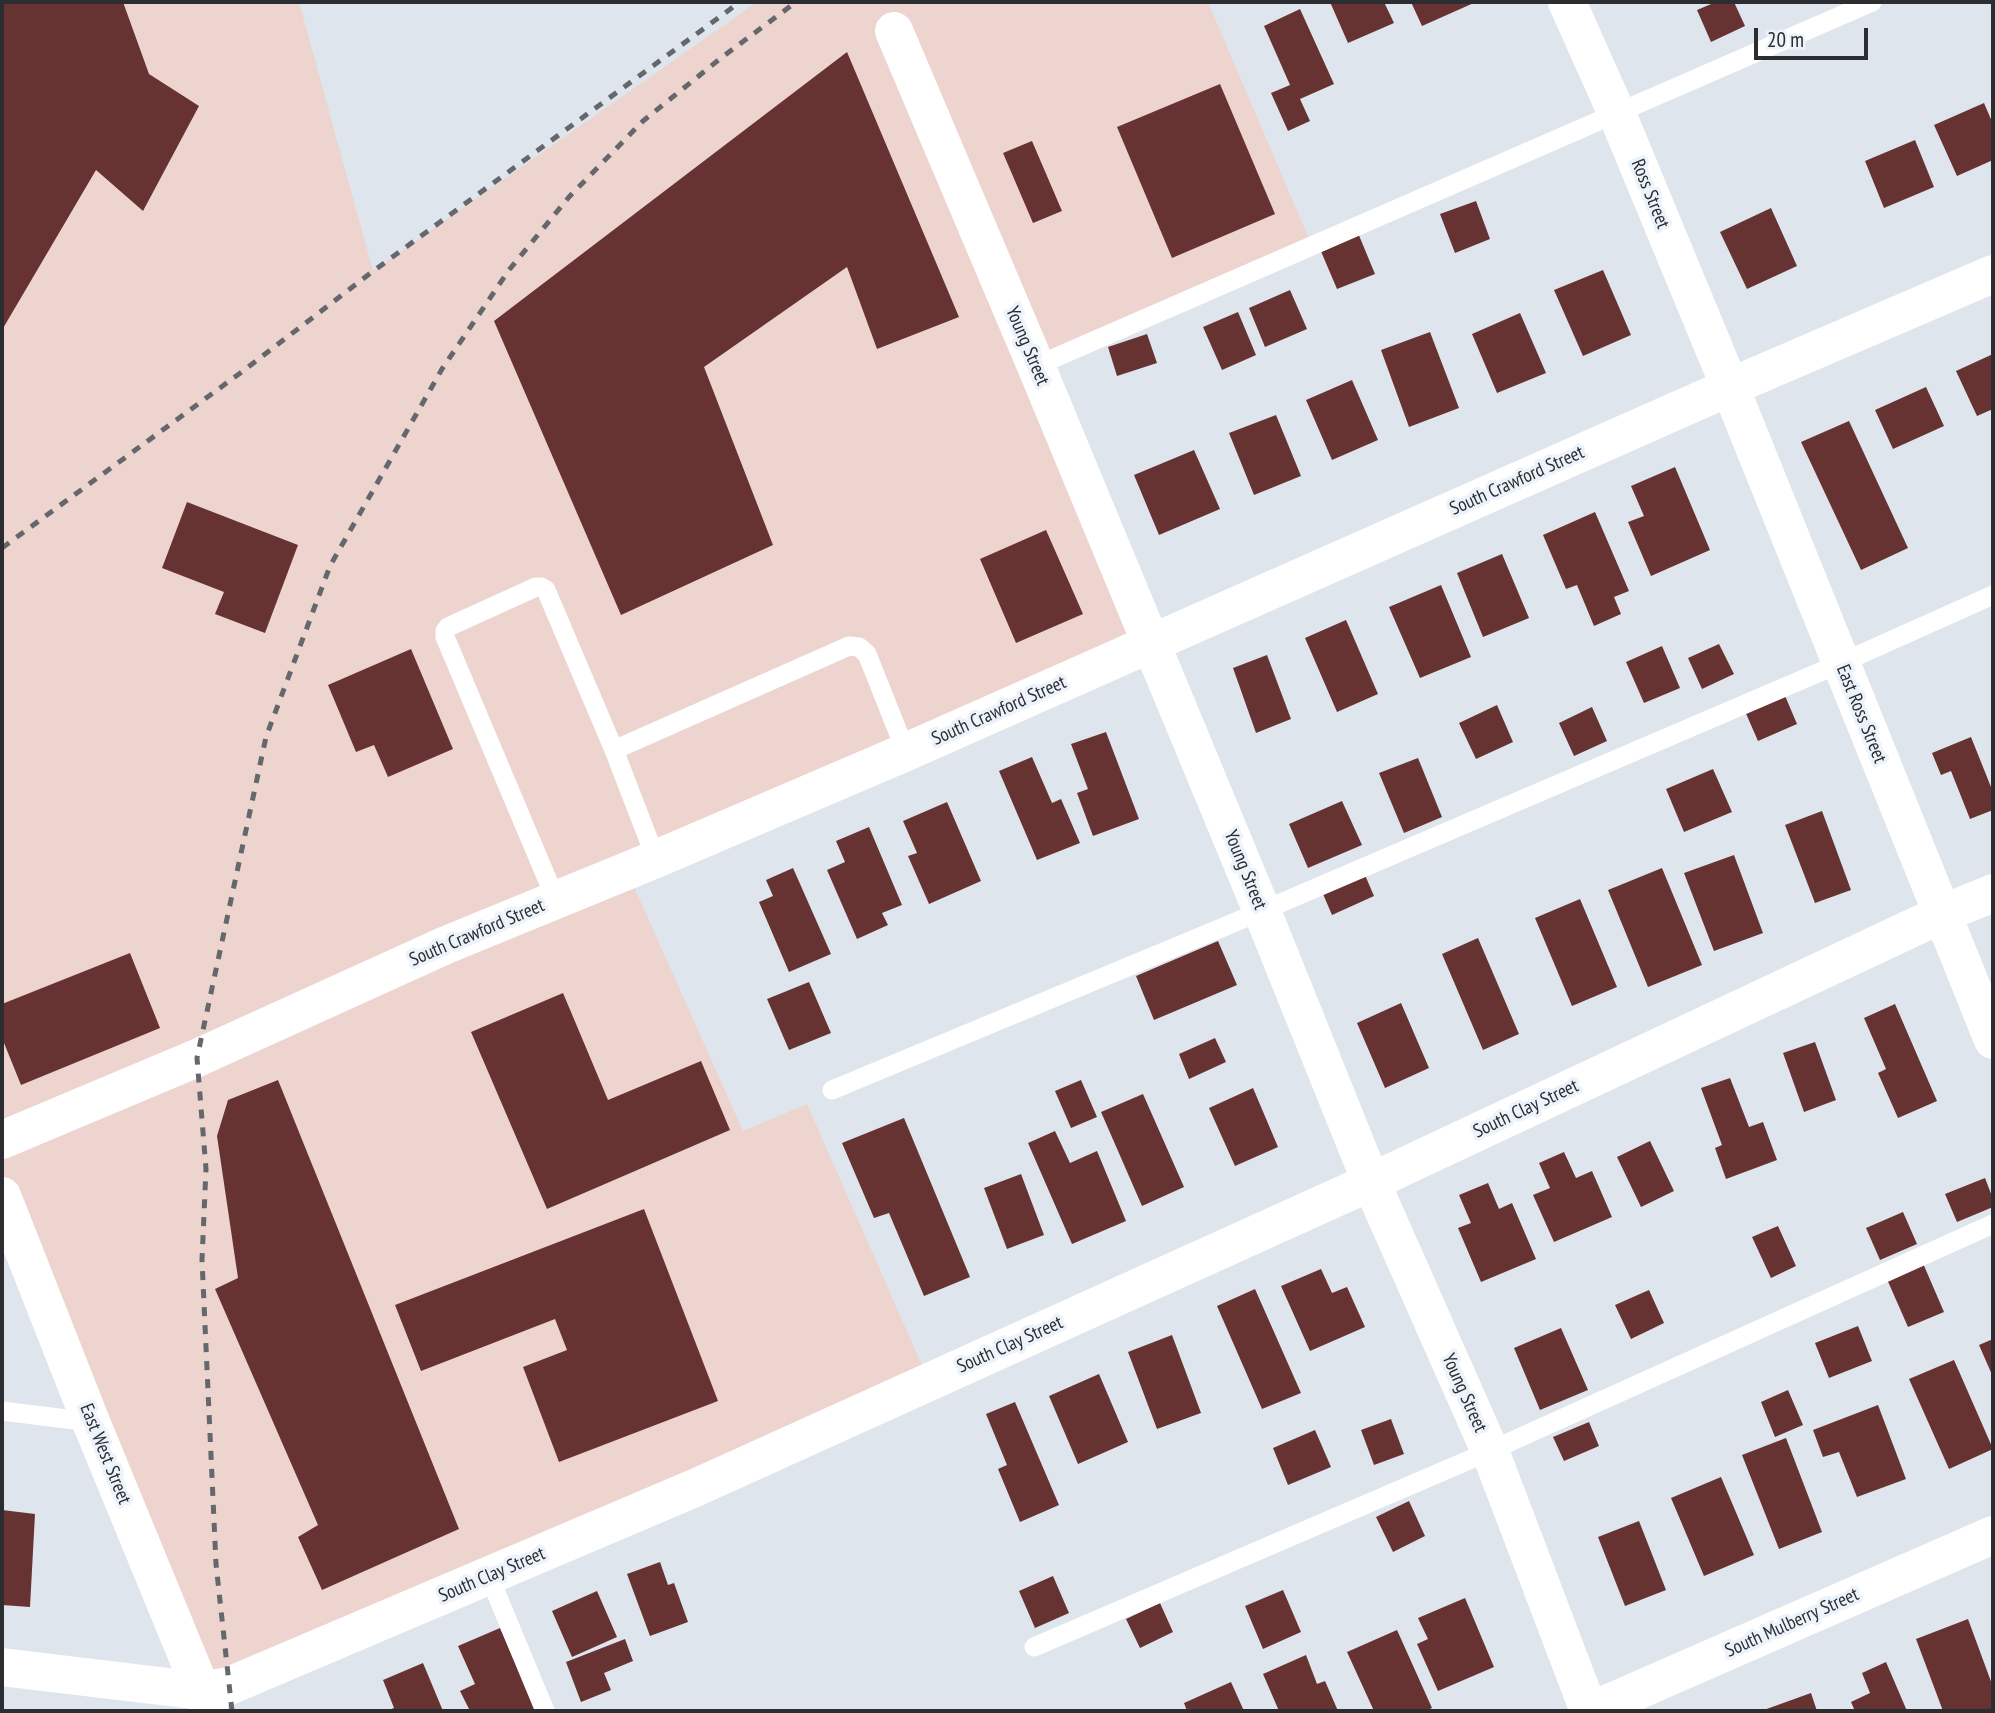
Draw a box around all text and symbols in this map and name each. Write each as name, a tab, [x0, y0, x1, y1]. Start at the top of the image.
scale bar	[1757, 14, 1871, 58]
text: 20 m	[1767, 26, 1804, 53]
street label: Ross Street	[1626, 156, 1674, 232]
street label: Young Street	[1000, 303, 1054, 389]
street label: South Crawford Street	[1446, 441, 1588, 521]
street label: East Ross Street	[1831, 661, 1891, 767]
street label: South Crawford Street	[928, 671, 1070, 751]
street label: Young Street	[1219, 827, 1271, 913]
street label: South Crawford Street	[406, 894, 548, 972]
street label: South Clay Street	[1470, 1075, 1582, 1143]
street label: South Clay Street	[954, 1312, 1066, 1378]
street label: Young Street	[1437, 1350, 1491, 1436]
street label: East West Street	[75, 1400, 135, 1508]
street label: South Clay Street	[435, 1542, 549, 1608]
street label: South Mulberry Street	[1722, 1583, 1862, 1663]

